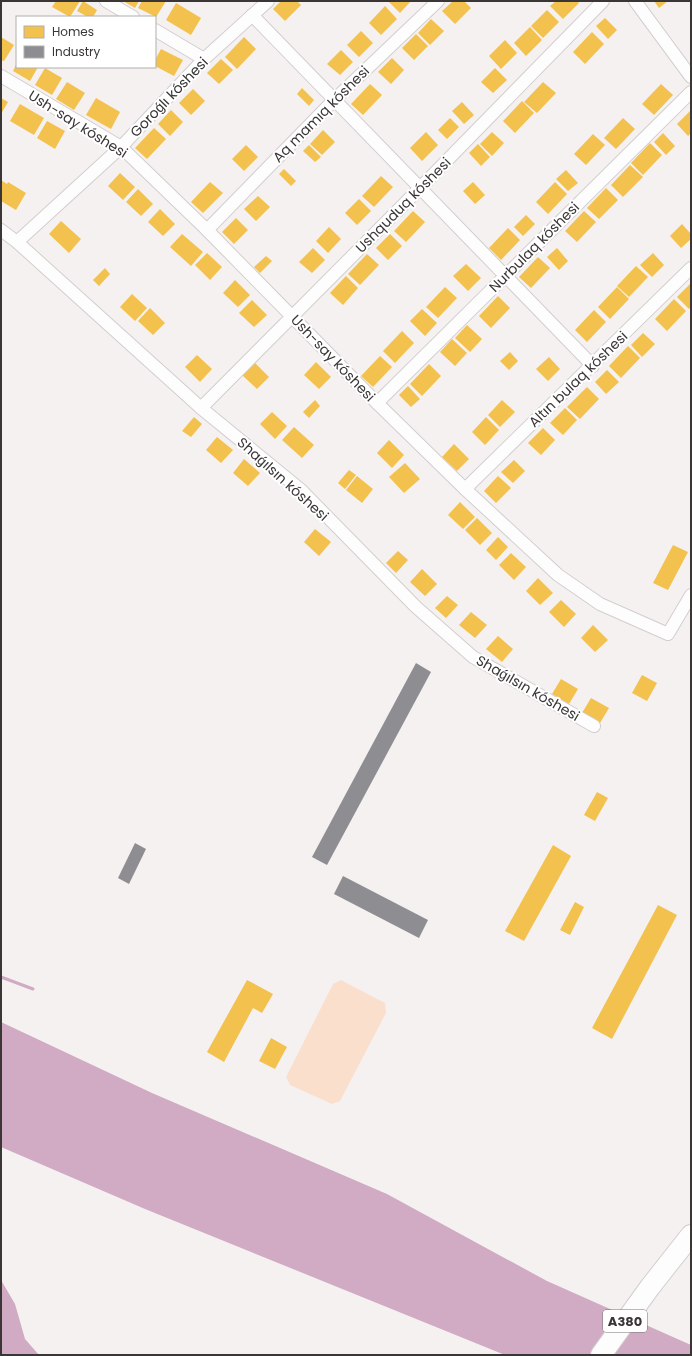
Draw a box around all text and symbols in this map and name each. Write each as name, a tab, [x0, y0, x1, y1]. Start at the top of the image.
legend	[16, 16, 156, 68]
text: Homes	[52, 23, 94, 40]
text: Industry	[52, 43, 101, 60]
street label: Goroǵlı kóshesi	[126, 53, 212, 141]
street label: Aq mamıq kóshesi	[268, 61, 374, 167]
street label: Ush-say kóshesi	[24, 85, 132, 163]
street label: Ushquduq kóshesi	[351, 153, 455, 257]
street label: Nurbulaq kóshesi	[484, 197, 584, 297]
street label: Ush-say kóshesi	[286, 310, 380, 406]
street label: Altın bulaq kóshesi	[524, 326, 632, 432]
street label: Shaǵılsın kóshesi	[233, 433, 333, 525]
street label: Shaǵılsın kóshesi	[472, 650, 584, 726]
road number: A380	[603, 1310, 647, 1332]

